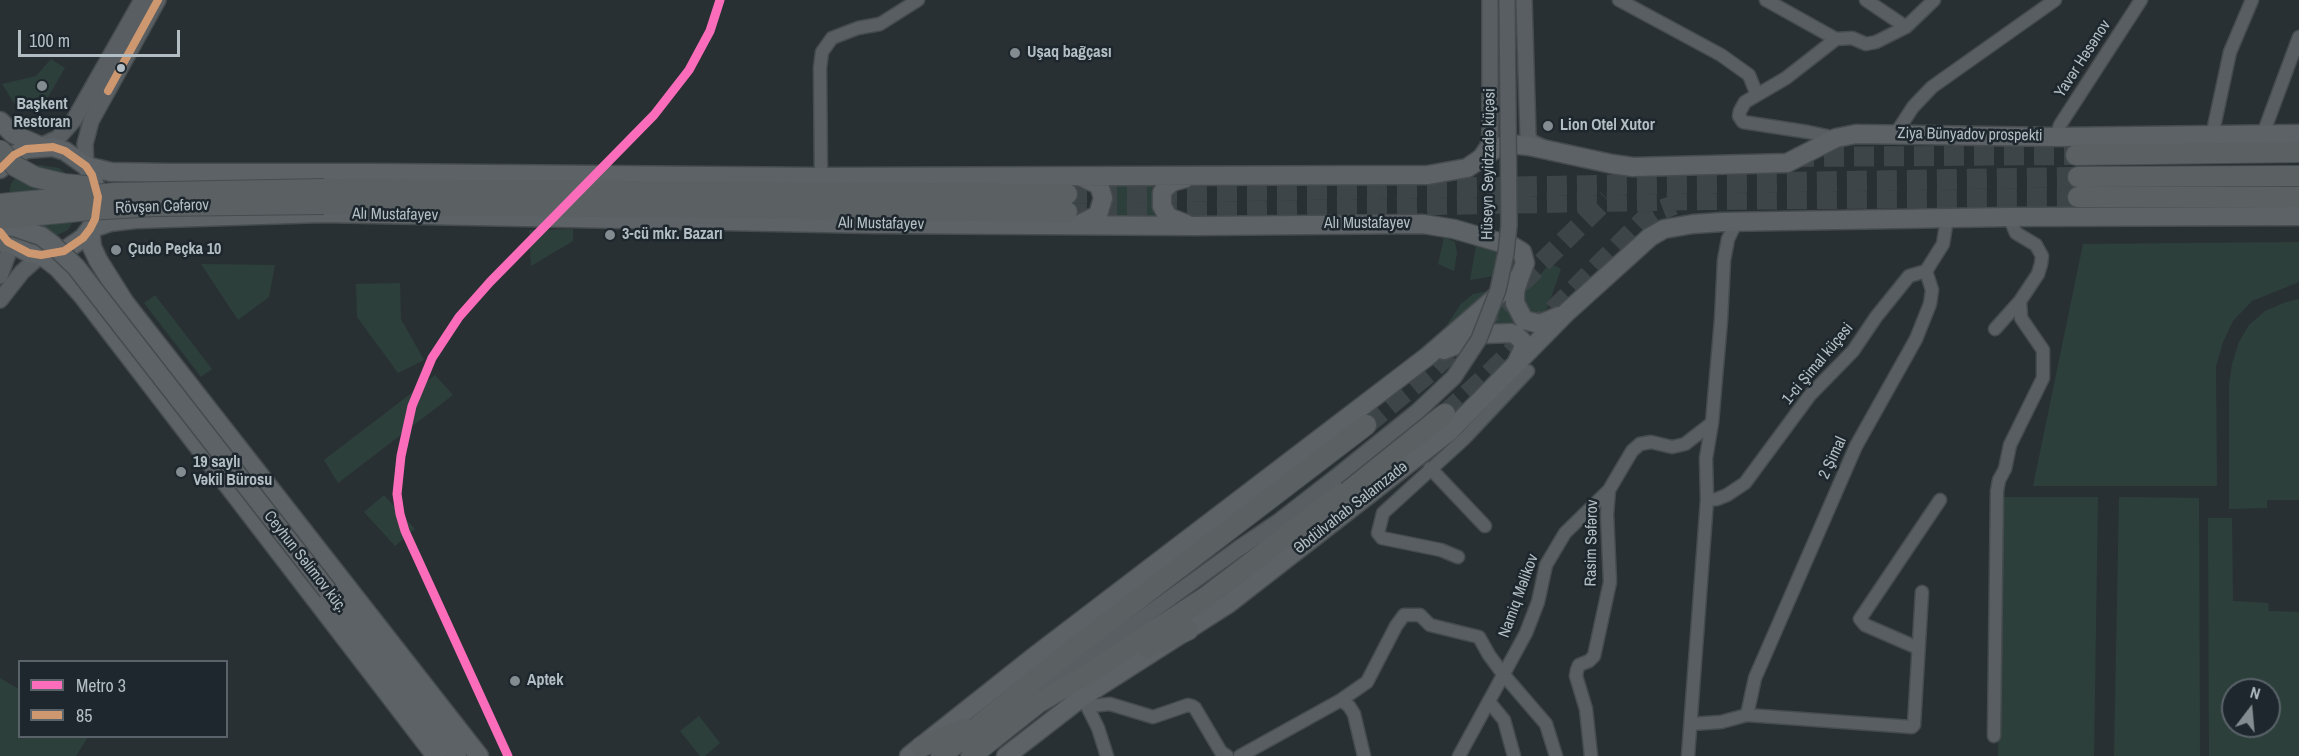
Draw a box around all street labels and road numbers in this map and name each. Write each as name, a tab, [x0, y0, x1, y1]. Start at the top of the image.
street label: Yavər Həsənov	[2051, 17, 2115, 101]
street label: Hüseyn Seyidzadə küçəsi	[1478, 88, 1500, 240]
street label: Ziya Bünyadov prospekti	[1897, 124, 2043, 146]
street label: Rövşən Cəfərov	[115, 196, 209, 218]
street label: Alı Mustafayev	[352, 205, 438, 225]
street label: Alı Mustafayev	[838, 214, 924, 234]
street label: Alı Mustafayev	[1324, 214, 1410, 234]
street label: 1-ci Şimal küçesi	[1778, 319, 1858, 409]
street label: 2 Şimal	[1815, 434, 1851, 482]
street label: Əbdülvahab Salamzadə	[1290, 458, 1412, 558]
street label: Rasim Səfərov	[1582, 499, 1602, 587]
street label: Ceyhun Səlimov küç.	[259, 507, 351, 617]
street label: Namiq Məlikov	[1495, 552, 1543, 640]

